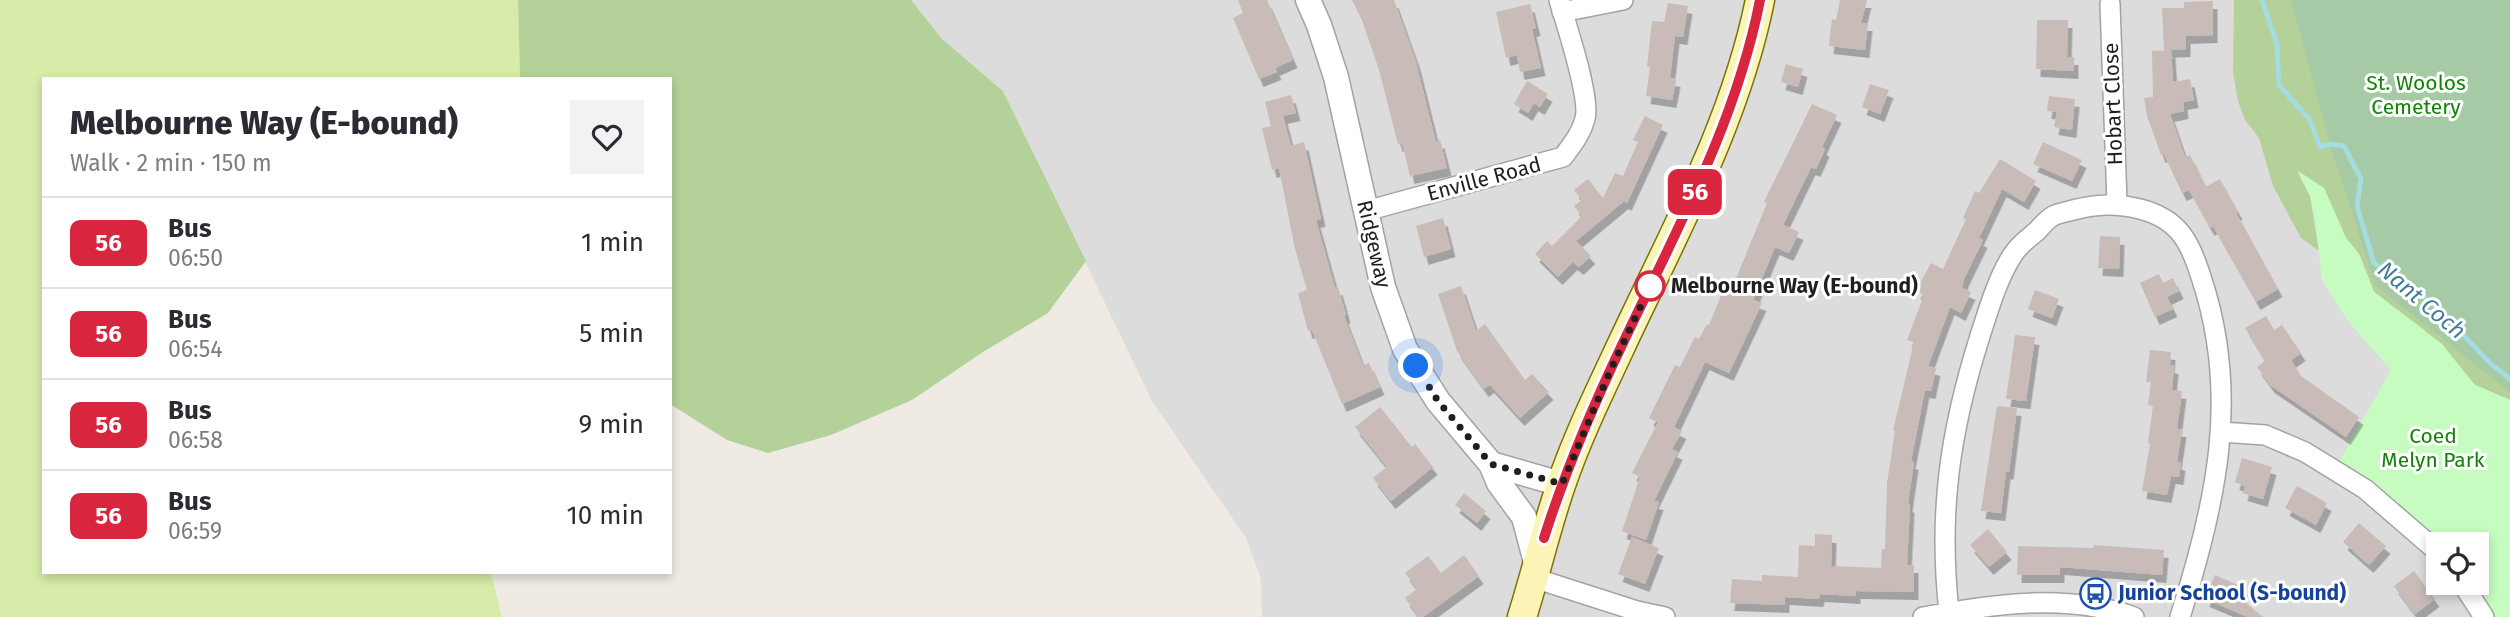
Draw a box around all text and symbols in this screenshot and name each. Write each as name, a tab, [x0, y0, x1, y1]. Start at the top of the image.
street label: Hobart Close	[2098, 42, 2128, 166]
park label: St. Woolos Cemetery	[2366, 70, 2466, 120]
button: heart	[570, 100, 644, 174]
text: Melbourne Way (E-bound)	[70, 103, 458, 143]
text: Walk · 2 min · 150 m	[70, 149, 272, 177]
street label: Enville Road	[1424, 151, 1544, 207]
line badge: 56	[1664, 169, 1726, 215]
text: 56	[1682, 178, 1708, 206]
street label: Ridgeway	[1351, 197, 1397, 291]
text: Bus	[168, 213, 211, 244]
text: 1 min	[581, 227, 644, 258]
text: 56	[95, 229, 122, 257]
text: 06:50	[168, 244, 223, 272]
water label: Nant Coch	[2372, 255, 2472, 345]
marker: Melbourne Way (E-bound)	[1635, 271, 1665, 301]
place label: Melbourne Way (E-bound)	[1671, 273, 1918, 299]
text: Bus	[168, 304, 211, 335]
text: 5 min	[579, 318, 644, 349]
text: 56	[95, 320, 122, 348]
text: 06:54	[168, 335, 222, 363]
your location	[1398, 348, 1433, 383]
text: Bus	[168, 395, 211, 426]
text: 9 min	[579, 409, 644, 440]
text: 56	[95, 411, 122, 439]
park label: Coed Melyn Park	[2381, 423, 2485, 473]
text: 06:58	[168, 426, 223, 454]
text: Bus	[168, 486, 211, 517]
text: 10 min	[566, 500, 644, 531]
text: 56	[95, 502, 122, 530]
text: 06:59	[168, 517, 222, 545]
map controls	[2426, 532, 2489, 595]
button: locate	[2426, 532, 2489, 595]
bus stop icon: Junior School (S-bound)	[2078, 576, 2112, 610]
place label: Junior School (S-bound)	[2117, 580, 2346, 606]

